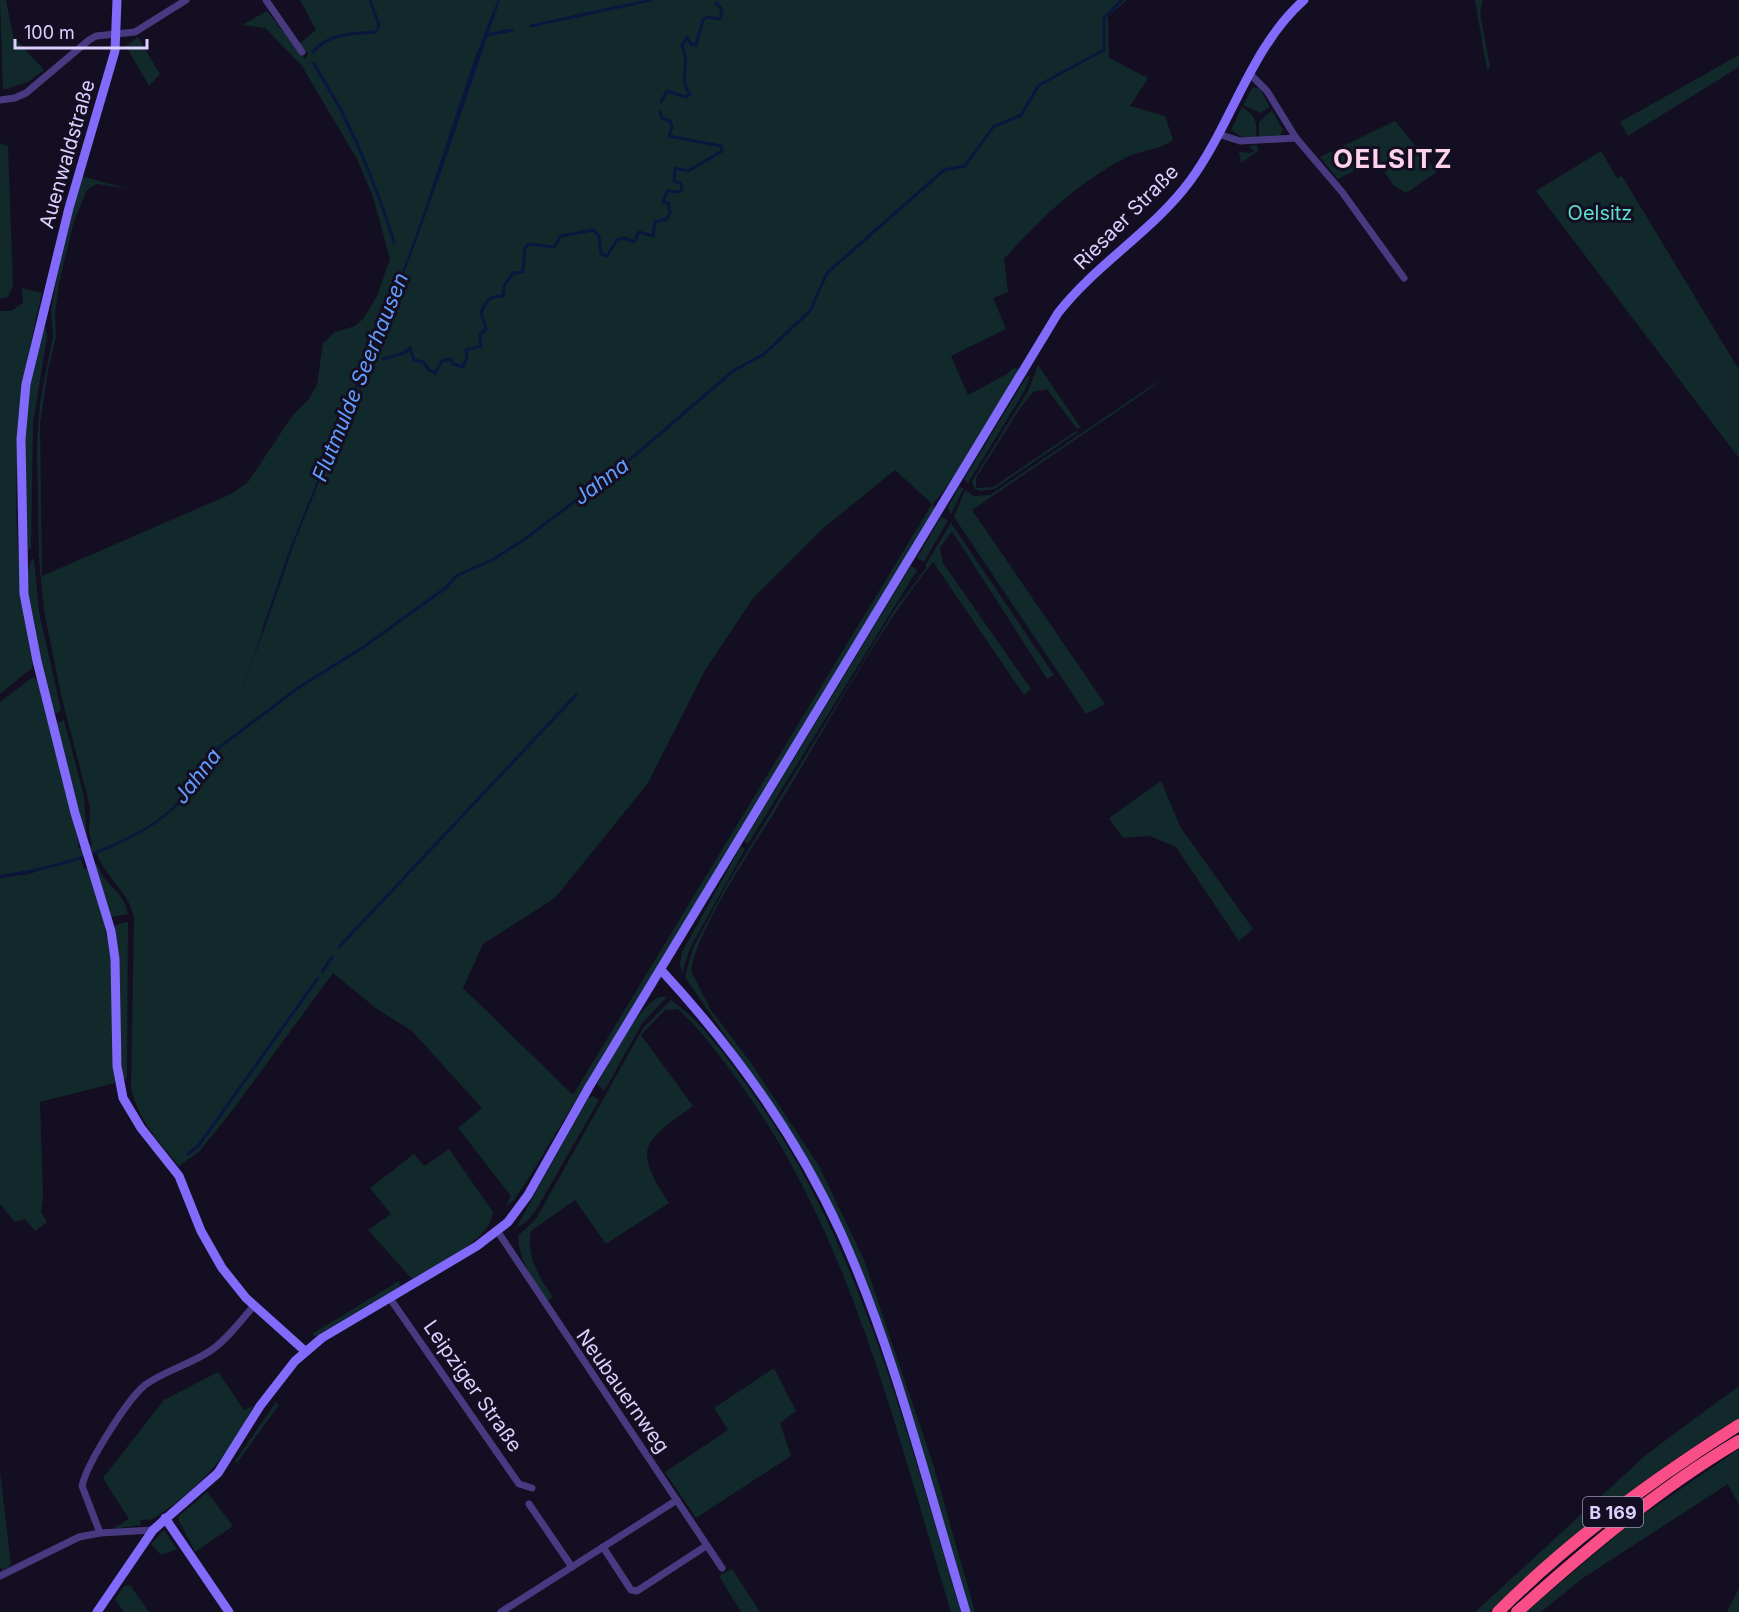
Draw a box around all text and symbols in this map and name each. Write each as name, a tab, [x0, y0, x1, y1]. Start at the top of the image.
scale bar	[15, 12, 147, 50]
text: 100 m	[24, 22, 75, 43]
street label: Auenwaldstraße	[34, 77, 100, 231]
district label: OELSITZ	[1333, 143, 1453, 174]
street label: Riesaer Straße	[1069, 160, 1183, 274]
park label: Oelsitz	[1568, 201, 1632, 225]
water label: Flutmulde Seerhausen	[307, 269, 413, 485]
water label: Jahna	[568, 452, 634, 510]
water label: Jahna	[168, 744, 226, 808]
street label: Leipziger Straße	[419, 1316, 527, 1456]
street label: Neubauernweg	[571, 1325, 675, 1457]
road number: B 169	[1583, 1497, 1643, 1527]

